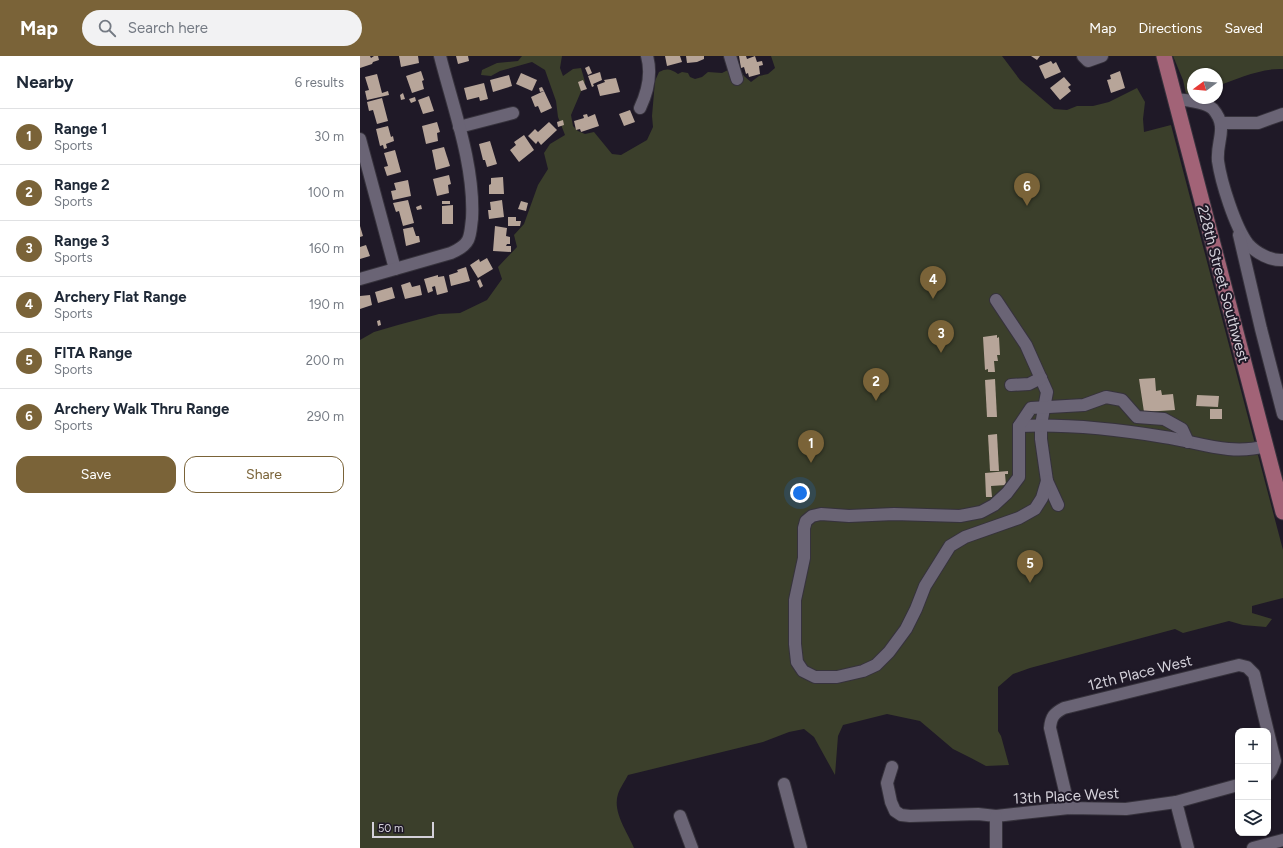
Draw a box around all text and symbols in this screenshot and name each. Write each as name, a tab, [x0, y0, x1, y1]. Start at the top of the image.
search box	[82, 10, 362, 46]
text: Map	[20, 17, 58, 40]
icon: search	[96, 17, 118, 39]
text: Search here	[128, 19, 208, 37]
text: Map	[1089, 20, 1117, 37]
text: Directions	[1139, 20, 1202, 37]
text: Saved	[1224, 20, 1263, 37]
north arrow	[1187, 68, 1223, 104]
text: Nearby	[16, 72, 74, 92]
text: 6 results	[295, 75, 344, 90]
text: Range 1	[54, 120, 107, 138]
text: 1	[26, 129, 32, 144]
text: 30 m	[314, 129, 344, 144]
text: Sports	[54, 138, 93, 153]
pin: 6	[1014, 173, 1040, 206]
text: Range 2	[54, 176, 110, 194]
text: 2	[25, 185, 33, 200]
text: 100 m	[308, 185, 344, 200]
text: Sports	[54, 194, 93, 209]
street label: 228th Street Southwest	[1193, 203, 1253, 365]
text: Range 3	[54, 232, 109, 250]
text: 3	[25, 241, 33, 256]
text: 160 m	[309, 241, 344, 256]
text: Sports	[54, 250, 93, 265]
pin: 4	[920, 266, 946, 299]
text: Archery Flat Range	[54, 288, 186, 306]
text: 4	[25, 297, 33, 312]
text: 190 m	[309, 297, 344, 312]
text: Sports	[54, 306, 93, 321]
pin: 3	[928, 320, 954, 353]
text: FITA Range	[54, 344, 132, 362]
text: 5	[25, 353, 33, 368]
text: 200 m	[306, 353, 344, 368]
text: Sports	[54, 362, 93, 377]
pin: 2	[863, 368, 889, 401]
text: Archery Walk Thru Range	[54, 400, 229, 418]
text: 6	[25, 409, 33, 424]
text: 290 m	[307, 409, 344, 424]
text: Sports	[54, 418, 93, 433]
pin: 1	[798, 430, 824, 463]
button: Save	[16, 456, 176, 493]
button: Share	[184, 456, 344, 493]
your location	[790, 483, 810, 503]
pin: 5	[1017, 550, 1043, 583]
street label: 12th Place West	[1086, 651, 1194, 695]
map controls	[1235, 728, 1271, 836]
button: +	[1235, 728, 1271, 764]
button: −	[1235, 764, 1271, 800]
street label: 13th Place West	[1012, 784, 1120, 808]
button: layers	[1235, 800, 1271, 836]
scale bar	[372, 820, 434, 839]
text: 50 m	[378, 822, 403, 835]

